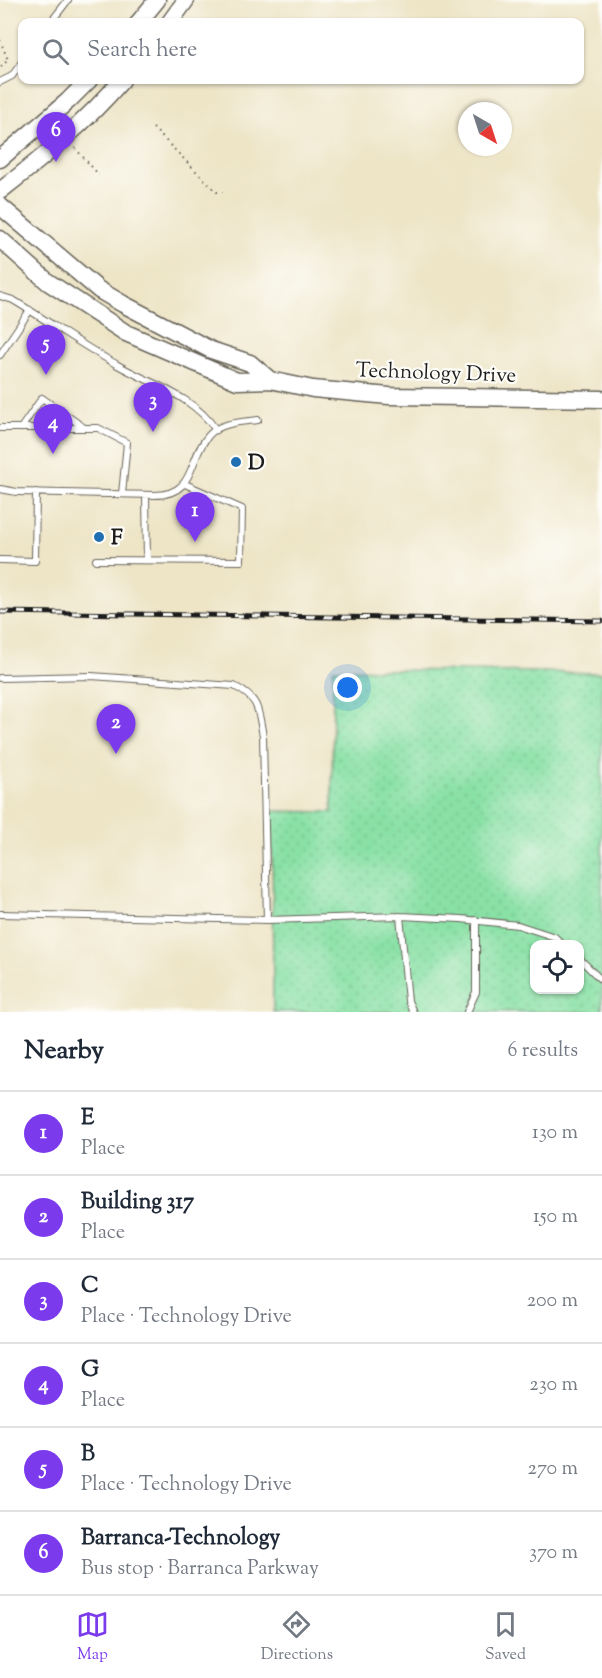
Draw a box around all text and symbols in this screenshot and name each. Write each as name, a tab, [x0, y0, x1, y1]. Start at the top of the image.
search box	[18, 18, 584, 84]
icon: search	[39, 35, 72, 68]
text: Search here	[87, 35, 197, 67]
north arrow	[458, 102, 512, 156]
pin: 6	[36, 112, 76, 162]
pin: 5	[26, 326, 66, 375]
street label: Technology Drive	[355, 356, 517, 392]
pin: 3	[134, 382, 172, 432]
pin: 4	[34, 404, 72, 454]
place label: D	[248, 449, 265, 479]
marker: D	[229, 455, 243, 469]
pin: 1	[176, 492, 214, 542]
place label: F	[111, 524, 123, 554]
marker: F	[92, 530, 106, 544]
your location	[333, 673, 362, 702]
pin: 2	[96, 704, 136, 754]
map controls	[530, 940, 584, 994]
button: locate	[530, 940, 584, 994]
text: Nearby	[24, 1033, 104, 1070]
text: 6 results	[508, 1037, 578, 1066]
text: E	[81, 1103, 94, 1135]
text: 1	[40, 1119, 47, 1148]
text: 130 m	[532, 1119, 578, 1148]
text: Place	[81, 1135, 125, 1164]
text: Building 317	[81, 1187, 194, 1219]
text: 2	[39, 1203, 48, 1232]
text: 150 m	[533, 1203, 578, 1232]
text: Place	[81, 1219, 125, 1248]
text: C	[81, 1271, 99, 1303]
text: 3	[39, 1287, 48, 1316]
text: 200 m	[527, 1287, 578, 1316]
text: Place · Technology Drive	[81, 1303, 292, 1332]
text: G	[81, 1355, 99, 1387]
text: 4	[38, 1371, 49, 1400]
text: 230 m	[529, 1371, 578, 1400]
text: Place	[81, 1387, 125, 1416]
text: B	[81, 1439, 95, 1471]
text: 5	[40, 1455, 47, 1484]
text: 270 m	[528, 1455, 578, 1484]
text: Place · Technology Drive	[81, 1471, 292, 1500]
text: Barranca-Technology	[81, 1523, 280, 1555]
text: 6	[39, 1539, 48, 1568]
text: 370 m	[529, 1539, 578, 1568]
text: Bus stop · Barranca Parkway	[81, 1555, 319, 1584]
tab: Map	[76, 1608, 109, 1667]
tab: Directions	[261, 1608, 333, 1667]
tab: Saved	[485, 1608, 526, 1667]

